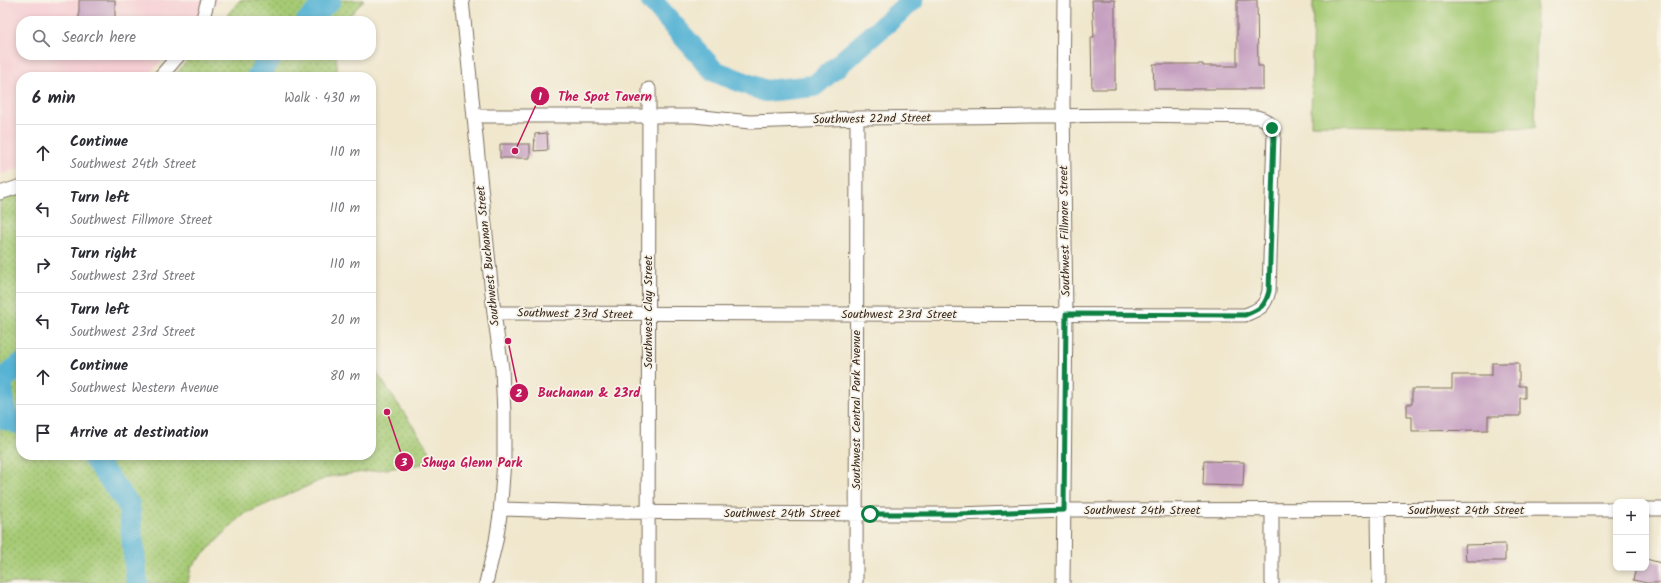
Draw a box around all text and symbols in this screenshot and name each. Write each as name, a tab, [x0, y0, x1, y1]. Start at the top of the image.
search box	[16, 16, 376, 60]
text: Search here	[62, 26, 136, 50]
icon: search	[30, 27, 52, 49]
callout: The Spot Tavern	[530, 84, 660, 109]
text: 6 min	[32, 85, 76, 112]
text: 1	[538, 87, 542, 106]
text: The Spot Tavern	[558, 87, 652, 108]
text: Walk · 430 m	[284, 88, 360, 109]
street label: Southwest 22nd Street	[813, 108, 932, 130]
route end	[1263, 119, 1281, 137]
text: Continue	[70, 130, 128, 154]
icon: ahead	[32, 142, 54, 164]
text: 110 m	[330, 142, 360, 163]
text: Southwest 24th Street	[70, 154, 196, 175]
street label: Southwest Fillmore Street	[1054, 165, 1076, 297]
street label: Southwest Buchanan Street	[471, 184, 505, 327]
text: Turn left	[70, 186, 130, 210]
icon: left	[32, 198, 54, 220]
text: 110 m	[330, 198, 360, 219]
text: Southwest Fillmore Street	[70, 210, 212, 231]
text: Turn right	[70, 242, 137, 266]
icon: right	[32, 254, 54, 276]
text: 110 m	[330, 254, 360, 275]
street label: Southwest Clay Street	[639, 255, 658, 369]
text: Southwest 23rd Street	[70, 266, 195, 287]
text: Turn left	[70, 298, 130, 322]
street label: Southwest 23rd Street	[517, 303, 633, 325]
street label: Southwest 23rd Street	[841, 305, 957, 324]
icon: left	[32, 310, 54, 332]
text: 20 m	[330, 310, 360, 331]
text: Southwest 23rd Street	[70, 322, 195, 343]
street label: Southwest Central Park Avenue	[847, 330, 866, 490]
text: Continue	[70, 354, 128, 378]
icon: ahead	[32, 366, 54, 388]
text: 80 m	[330, 366, 360, 387]
text: Southwest Western Avenue	[70, 378, 219, 399]
callout: Buchanan & 23rd	[509, 380, 648, 405]
text: Buchanan & 23rd	[538, 383, 641, 404]
text: 2	[516, 384, 523, 403]
text: Arrive at destination	[70, 421, 209, 445]
icon: arrive	[32, 422, 54, 444]
callout: Shuga Glenn Park	[394, 450, 530, 475]
text: 3	[400, 453, 408, 472]
text: Shuga Glenn Park	[422, 453, 523, 474]
map controls	[1613, 499, 1649, 571]
button: +	[1613, 499, 1649, 535]
street label: Southwest 24th Street	[1084, 501, 1201, 520]
street label: Southwest 24th Street	[1408, 501, 1525, 520]
street label: Southwest 24th Street	[724, 504, 841, 523]
route start	[861, 505, 879, 523]
button: −	[1613, 535, 1649, 571]

